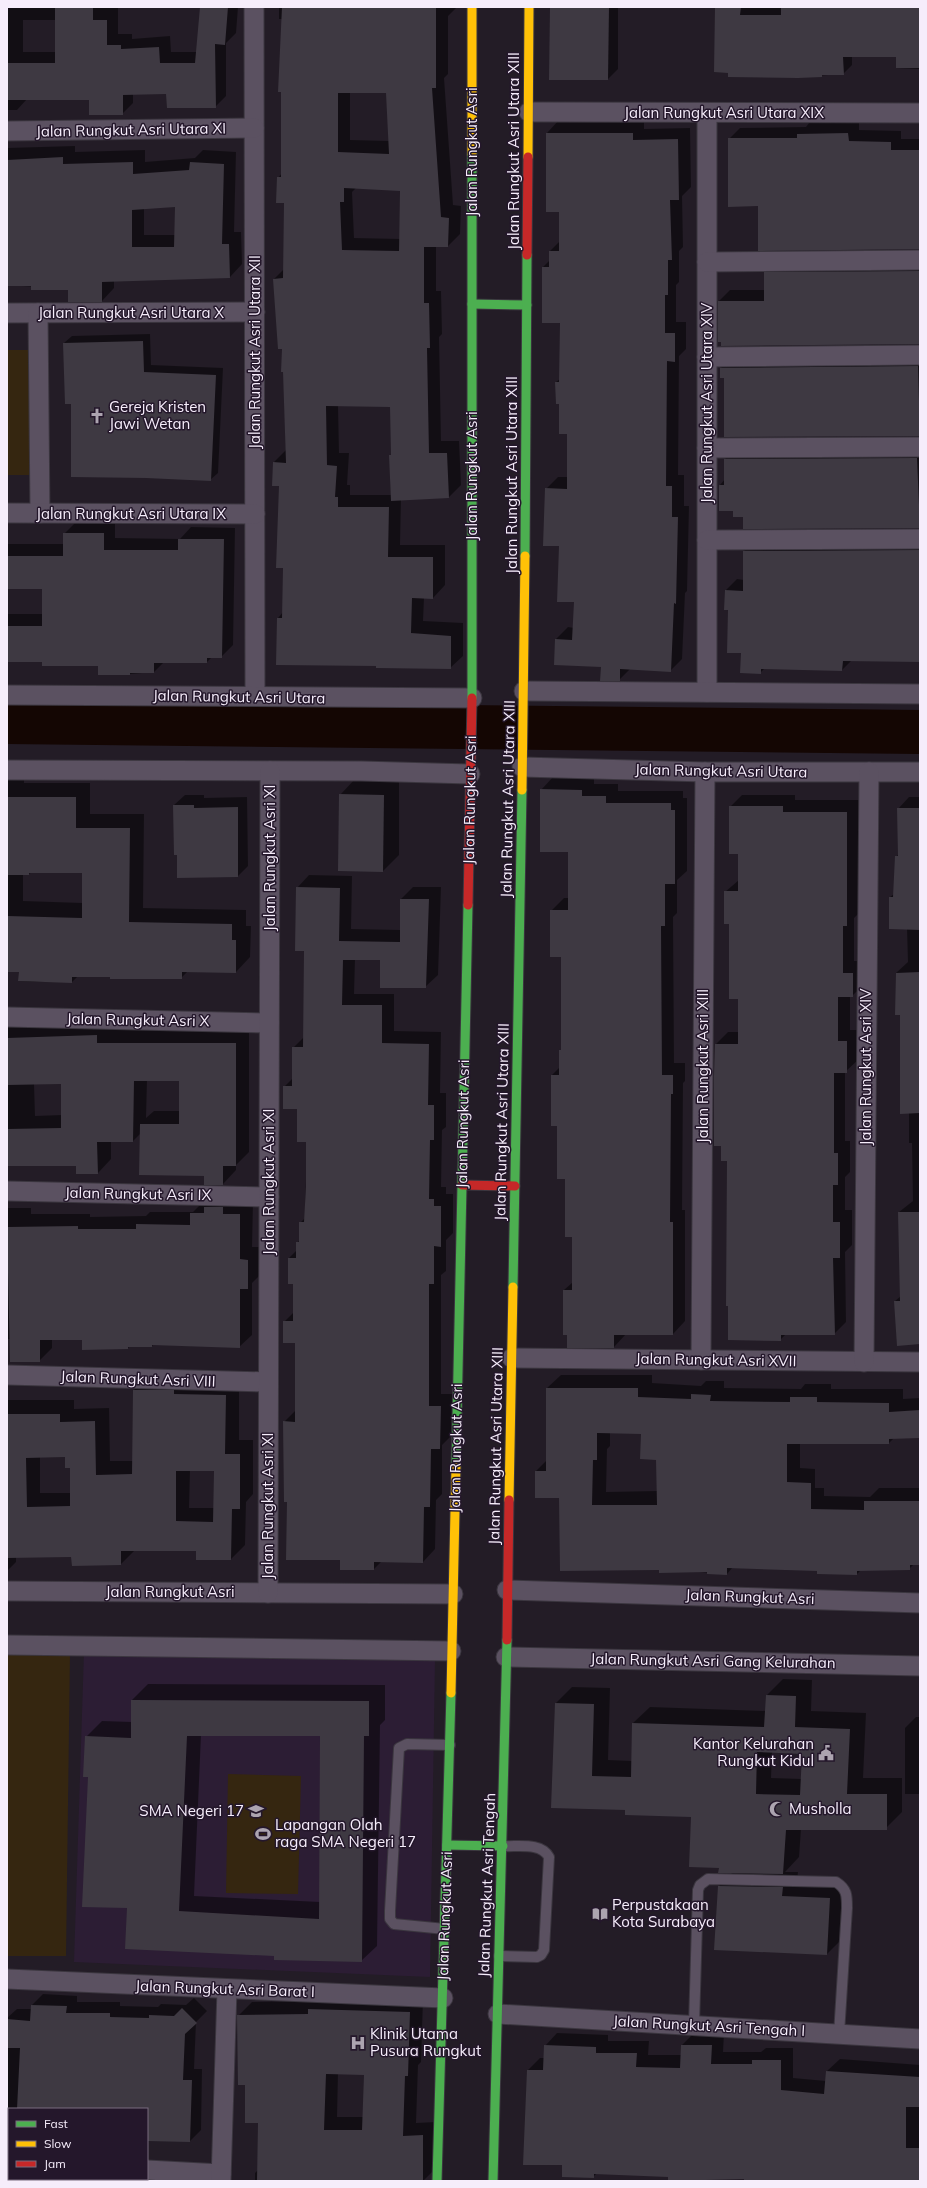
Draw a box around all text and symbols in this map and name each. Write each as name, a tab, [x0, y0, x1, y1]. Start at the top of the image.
street label: Jalan Rungkut Asri Utara XIII	[504, 52, 523, 250]
street label: Jalan Rungkut Asri	[462, 87, 481, 217]
street label: Jalan Rungkut Asri Utara XIX	[624, 103, 824, 122]
street label: Jalan Rungkut Asri Utara XI	[36, 118, 226, 141]
street label: Jalan Rungkut Asri Utara XII	[245, 255, 264, 449]
street label: Jalan Rungkut Asri Utara XIV	[697, 302, 716, 503]
street label: Jalan Rungkut Asri Utara X	[38, 303, 224, 322]
street label: Jalan Rungkut Asri Utara XIII	[502, 376, 521, 574]
place label: Gereja Kristen Jawi Wetan	[109, 397, 206, 433]
church icon: Gereja Kristen Jawi Wetan	[88, 407, 106, 425]
street label: Jalan Rungkut Asri	[462, 411, 481, 541]
street label: Jalan Rungkut Asri Utara IX	[36, 504, 226, 523]
street label: Jalan Rungkut Asri Utara	[153, 685, 325, 708]
street label: Jalan Rungkut Asri Utara XIII	[496, 700, 519, 898]
street label: Jalan Rungkut Asri	[459, 735, 480, 865]
street label: Jalan Rungkut Asri Utara	[635, 759, 807, 782]
street label: Jalan Rungkut Asri XI	[260, 785, 279, 931]
street label: Jalan Rungkut Asri XIV	[856, 988, 875, 1146]
street label: Jalan Rungkut Asri XIII	[693, 989, 712, 1143]
street label: Jalan Rungkut Asri X	[66, 1009, 210, 1030]
street label: Jalan Rungkut Asri Utara XIII	[490, 1023, 513, 1221]
street label: Jalan Rungkut Asri	[452, 1059, 473, 1189]
street label: Jalan Rungkut Asri XI	[259, 1109, 278, 1255]
street label: Jalan Rungkut Asri IX	[65, 1183, 212, 1204]
street label: Jalan Rungkut Asri Utara XIII	[484, 1347, 507, 1545]
street label: Jalan Rungkut Asri XVII	[635, 1349, 797, 1370]
street label: Jalan Rungkut Asri VIII	[60, 1366, 216, 1391]
street label: Jalan Rungkut Asri	[445, 1383, 466, 1513]
street label: Jalan Rungkut Asri XI	[258, 1433, 277, 1579]
street label: Jalan Rungkut Asri	[105, 1582, 235, 1601]
street label: Jalan Rungkut Asri	[685, 1585, 815, 1608]
street label: Jalan Rungkut Asri Gang Kelurahan	[590, 1649, 836, 1672]
place label: Kantor Kelurahan Rungkut Kidul	[693, 1734, 814, 1770]
public building icon: Kantor Kelurahan Rungkut Kidul	[817, 1744, 835, 1762]
street label: Jalan Rungkut Asri Tengah	[474, 1792, 499, 1978]
place label: Musholla	[789, 1799, 851, 1818]
mosque icon: Musholla	[768, 1800, 786, 1818]
place label: SMA Negeri 17	[139, 1801, 244, 1820]
school or university icon: SMA Negeri 17	[247, 1802, 265, 1820]
place label: Lapangan Olah raga SMA Negeri 17	[275, 1815, 416, 1851]
sports icon: Lapangan Olah raga SMA Negeri 17	[254, 1825, 272, 1843]
street label: Jalan Rungkut Asri	[433, 1851, 456, 1981]
place label: Perpustakaan Kota Surabaya	[612, 1895, 715, 1931]
library icon: Perpustakaan Kota Surabaya	[591, 1905, 609, 1923]
street label: Jalan Rungkut Asri Barat I	[135, 1976, 315, 2001]
street label: Jalan Rungkut Asri Tengah I	[612, 2011, 806, 2040]
place label: Klinik Utama Pusura Rungkut	[370, 2024, 481, 2060]
hospital icon: Klinik Utama Pusura Rungkut	[349, 2034, 367, 2052]
legend	[8, 2108, 148, 2180]
text: Fast	[44, 2116, 68, 2131]
text: Slow	[44, 2136, 72, 2151]
text: Jam	[44, 2156, 66, 2171]

